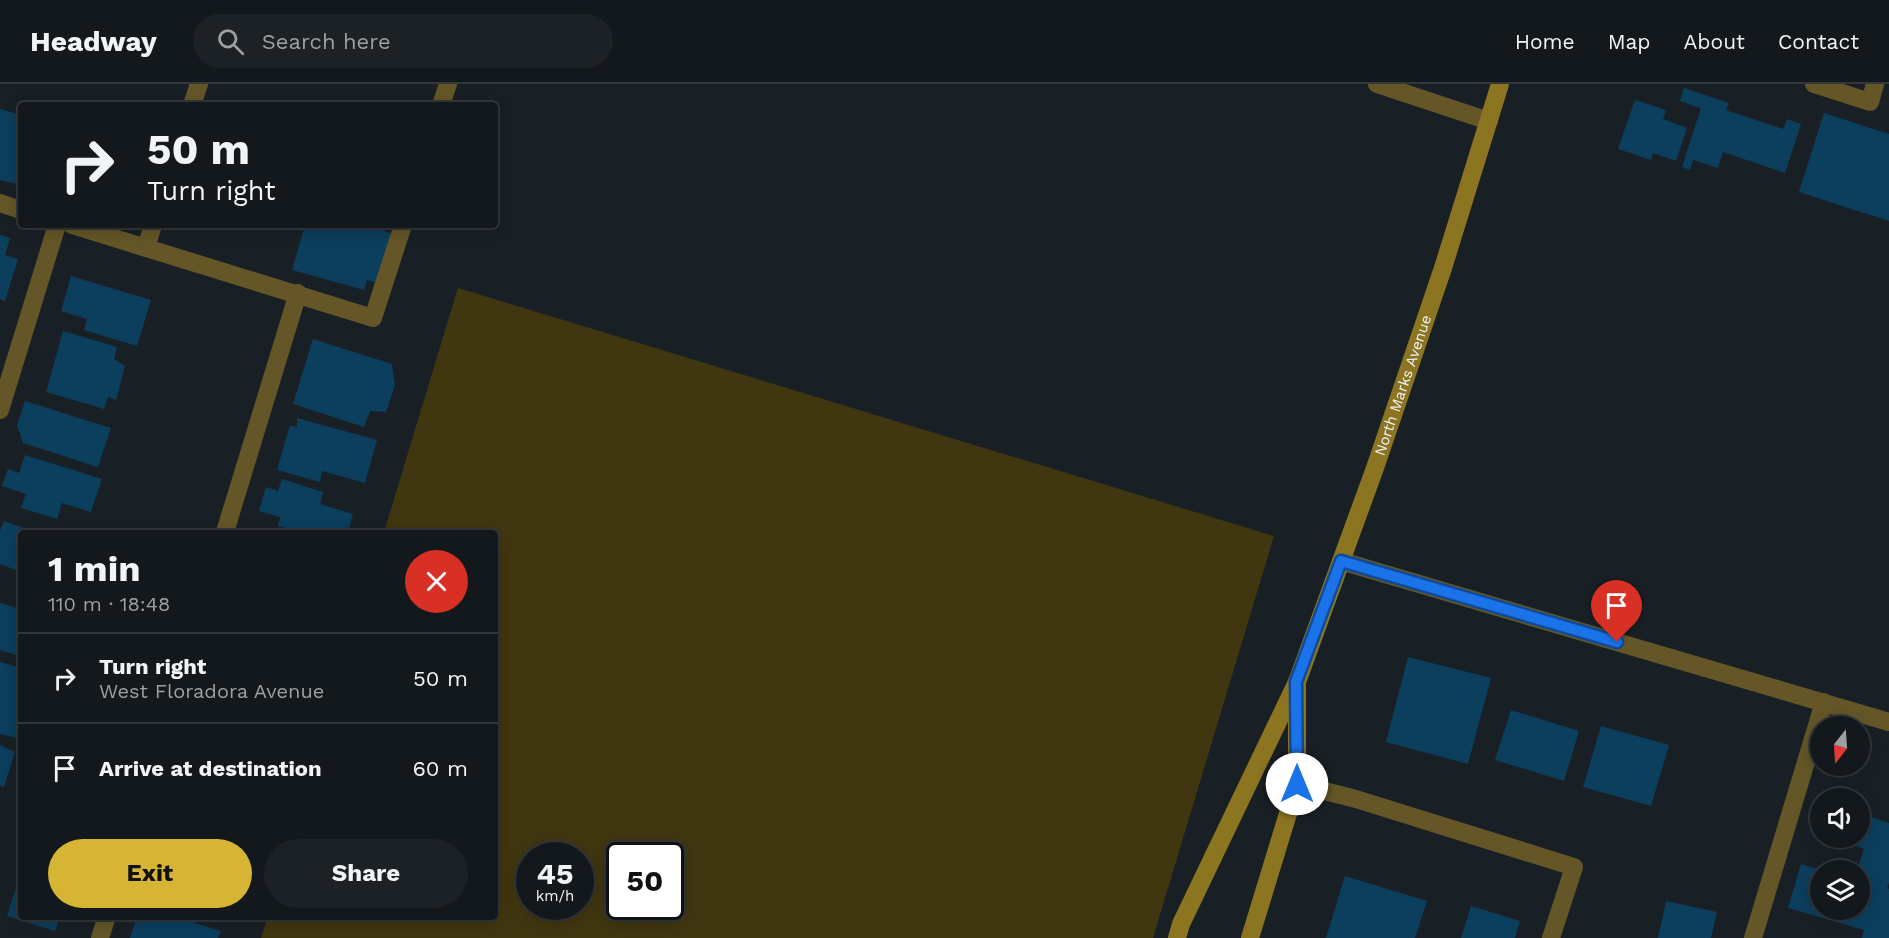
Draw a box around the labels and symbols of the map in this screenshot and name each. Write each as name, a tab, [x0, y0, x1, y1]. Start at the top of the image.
street label: North Marks Avenue	[1371, 313, 1435, 458]
pin	[1591, 580, 1642, 642]
north arrow	[1810, 716, 1870, 776]
position arrow	[1265, 752, 1329, 816]
speed limit sign: 50	[606, 842, 684, 920]

